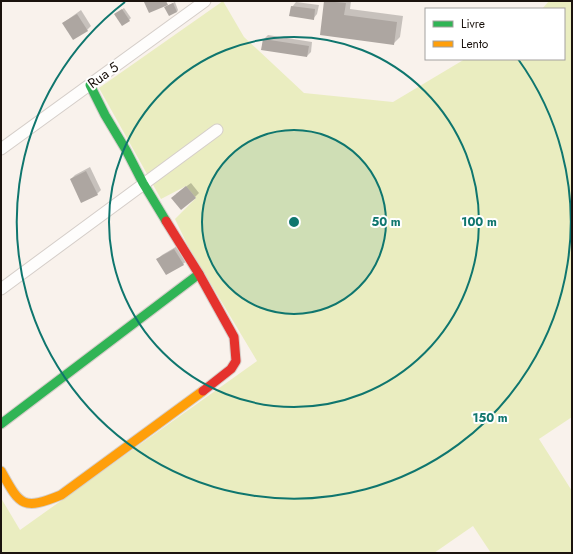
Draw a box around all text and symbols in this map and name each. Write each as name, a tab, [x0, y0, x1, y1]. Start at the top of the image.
legend	[425, 8, 565, 60]
text: Livre	[461, 15, 485, 33]
text: Lento	[461, 35, 489, 53]
street label: Rua 5	[83, 57, 123, 93]
text: 50 m	[371, 213, 401, 231]
text: 100 m	[461, 213, 497, 231]
centre of rings	[287, 215, 301, 229]
text: 150 m	[472, 409, 508, 427]

